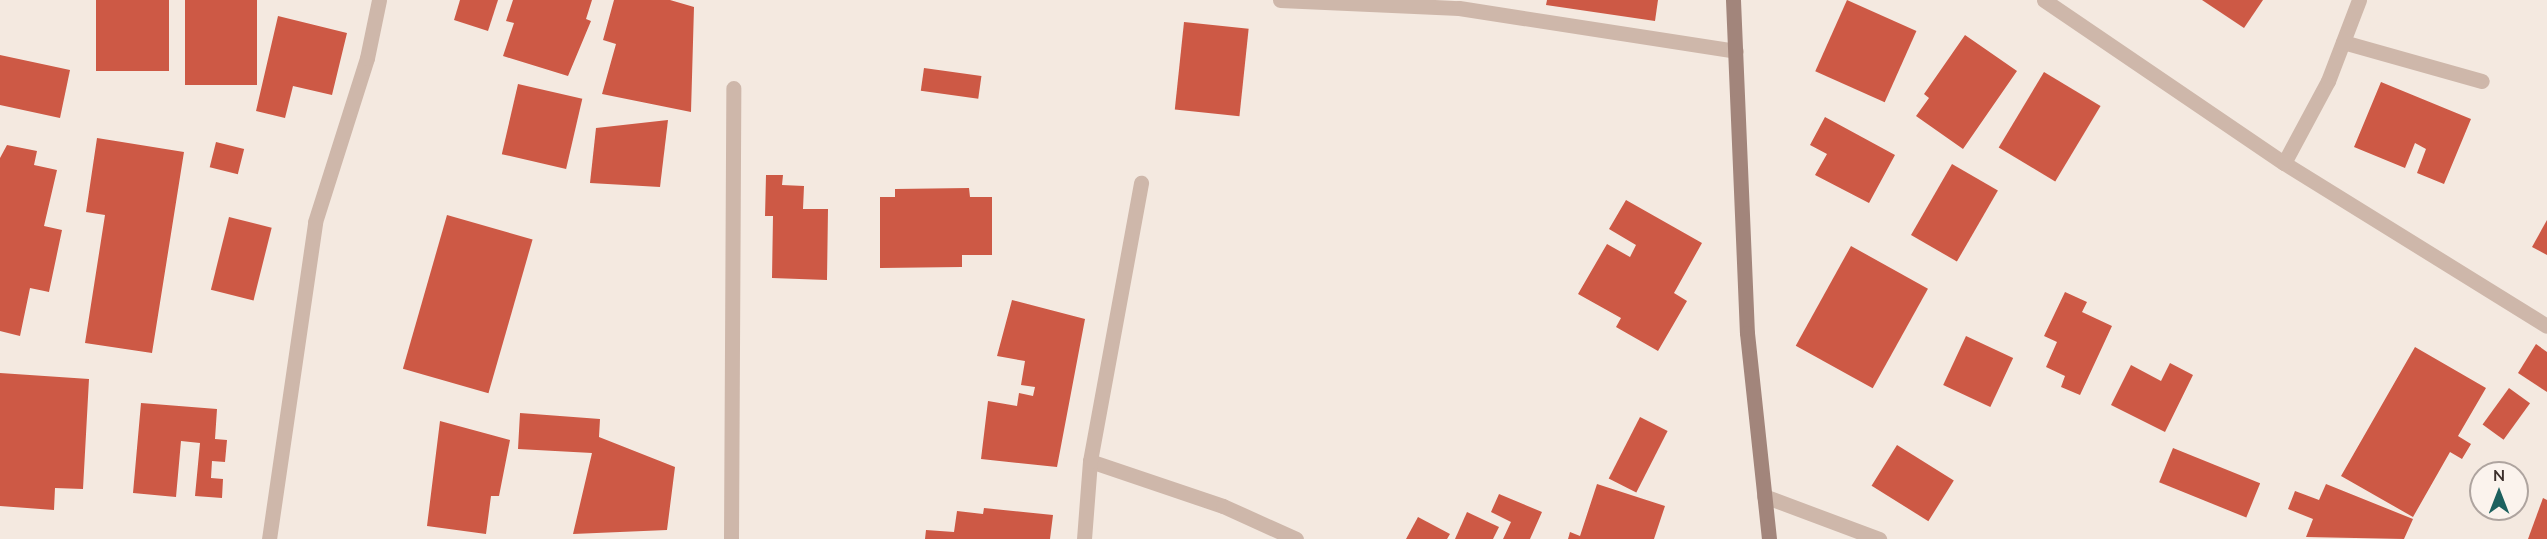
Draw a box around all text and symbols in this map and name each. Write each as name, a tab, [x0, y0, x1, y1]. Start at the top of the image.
north arrow	[2469, 461, 2529, 521]
text: N	[2493, 465, 2505, 485]

